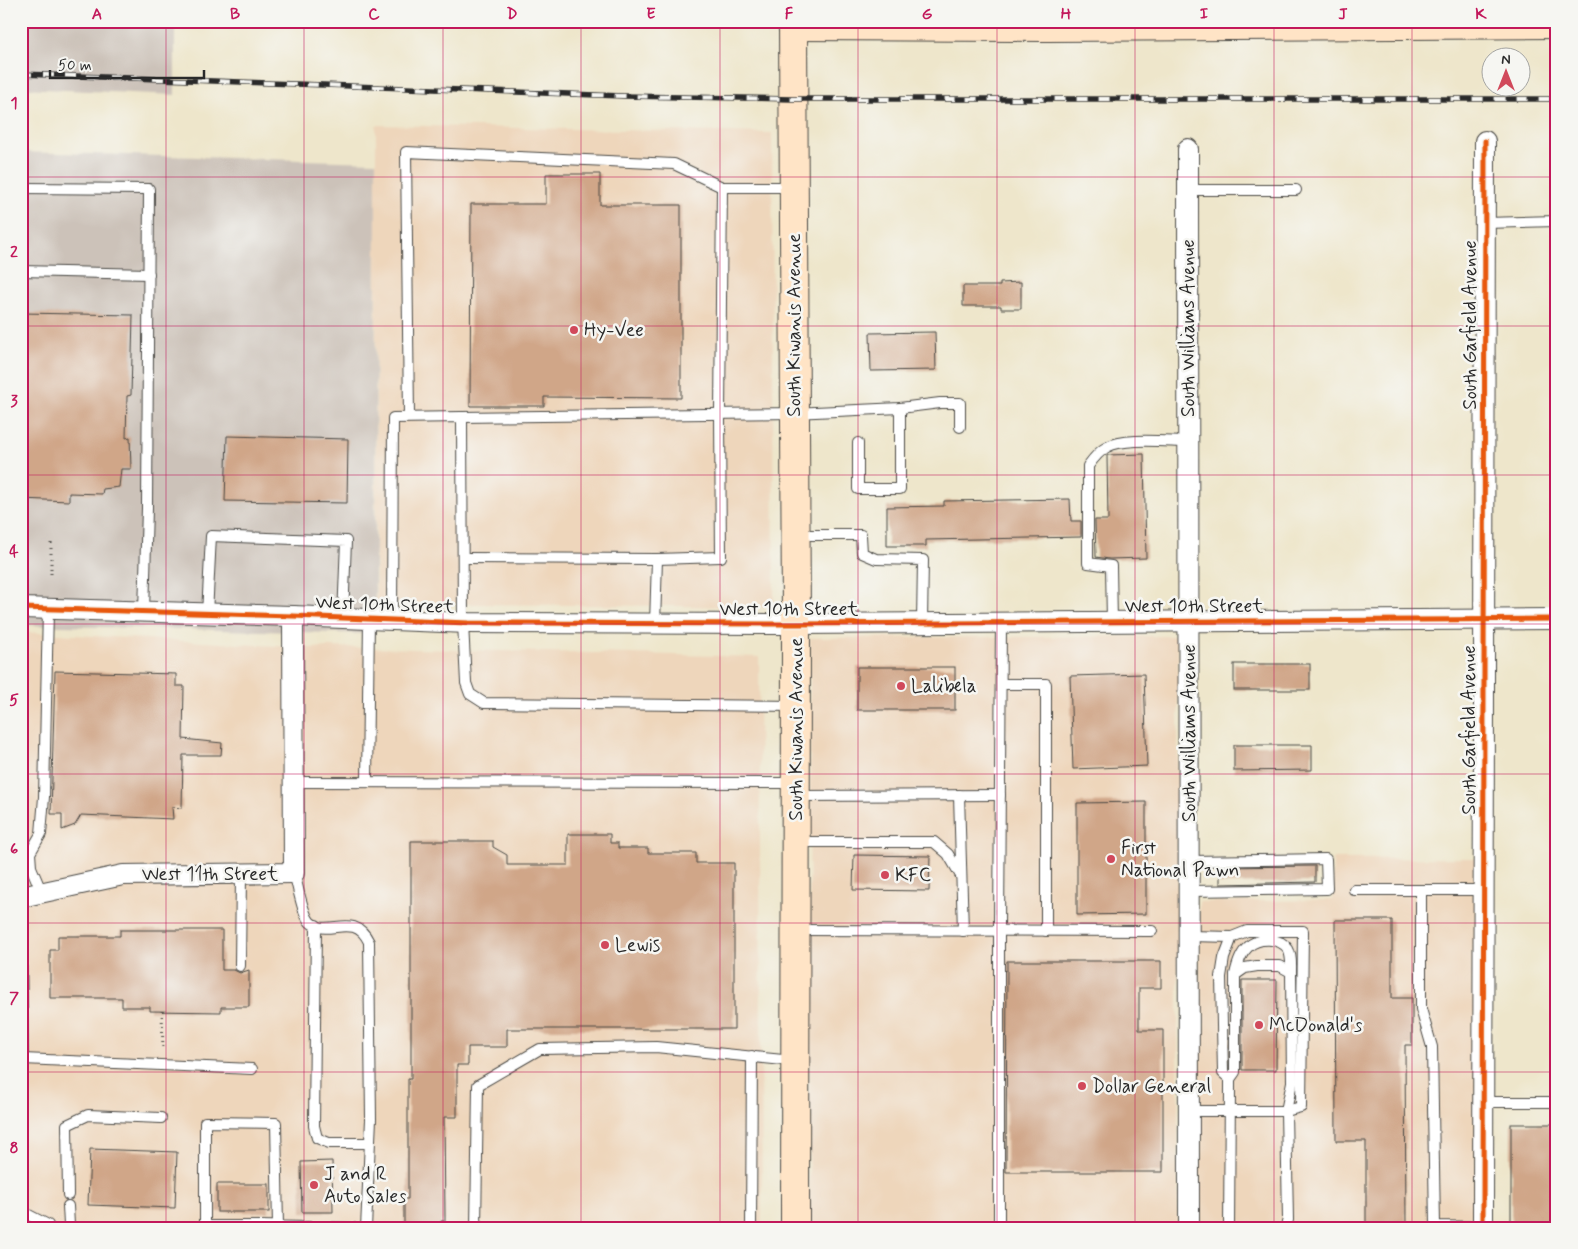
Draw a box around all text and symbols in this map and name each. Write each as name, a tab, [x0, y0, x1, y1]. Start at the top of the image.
text: A	[92, 4, 102, 25]
text: B	[230, 4, 240, 25]
text: C	[368, 4, 380, 25]
text: D	[506, 4, 518, 25]
text: E	[646, 4, 656, 25]
text: F	[785, 4, 794, 25]
text: G	[922, 4, 933, 25]
text: H	[1061, 4, 1072, 25]
text: I	[1200, 4, 1209, 25]
text: J	[1338, 4, 1348, 25]
text: K	[1475, 4, 1487, 25]
scale bar	[50, 48, 204, 80]
north arrow	[1480, 48, 1530, 98]
text: N	[1501, 51, 1511, 69]
text: 50 m	[58, 56, 92, 76]
text: 1	[10, 93, 18, 114]
street label: South Kiwanis Avenue	[782, 233, 807, 417]
street label: South Williams Avenue	[1176, 239, 1201, 417]
street label: South Garfield Avenue	[1458, 240, 1483, 410]
text: 2	[10, 242, 18, 263]
place label: Hy-Vee	[584, 318, 644, 343]
marker: Hy-Vee	[568, 324, 580, 336]
text: 3	[10, 391, 18, 412]
text: 4	[9, 541, 19, 562]
street label: West 10th Street	[315, 590, 455, 620]
street label: West 10th Street	[1125, 594, 1264, 619]
street label: West 10th Street	[720, 597, 859, 622]
street label: South Kiwanis Avenue	[784, 637, 809, 821]
street label: South Williams Avenue	[1177, 644, 1202, 822]
street label: South Garfield Avenue	[1457, 645, 1482, 815]
place label: Lalibela	[911, 674, 976, 699]
marker: Lalibela	[895, 680, 907, 692]
text: 5	[9, 690, 19, 711]
place label: First National Pawn	[1121, 836, 1239, 883]
text: 6	[10, 839, 18, 860]
marker: First National Pawn	[1105, 853, 1117, 865]
street label: West 11th Street	[142, 862, 278, 887]
place label: KFC	[895, 863, 931, 888]
marker: KFC	[879, 869, 891, 881]
place label: Lewis	[615, 933, 660, 958]
marker: Lewis	[599, 939, 611, 951]
text: 7	[9, 988, 19, 1009]
place label: McDonald's	[1269, 1013, 1363, 1038]
marker: McDonald's	[1253, 1019, 1265, 1031]
place label: Dollar General	[1092, 1074, 1212, 1099]
marker: Dollar General	[1076, 1080, 1088, 1092]
text: 8	[9, 1138, 19, 1159]
place label: J and R Auto Sales	[324, 1162, 407, 1209]
marker: J and R Auto Sales	[308, 1179, 320, 1191]

